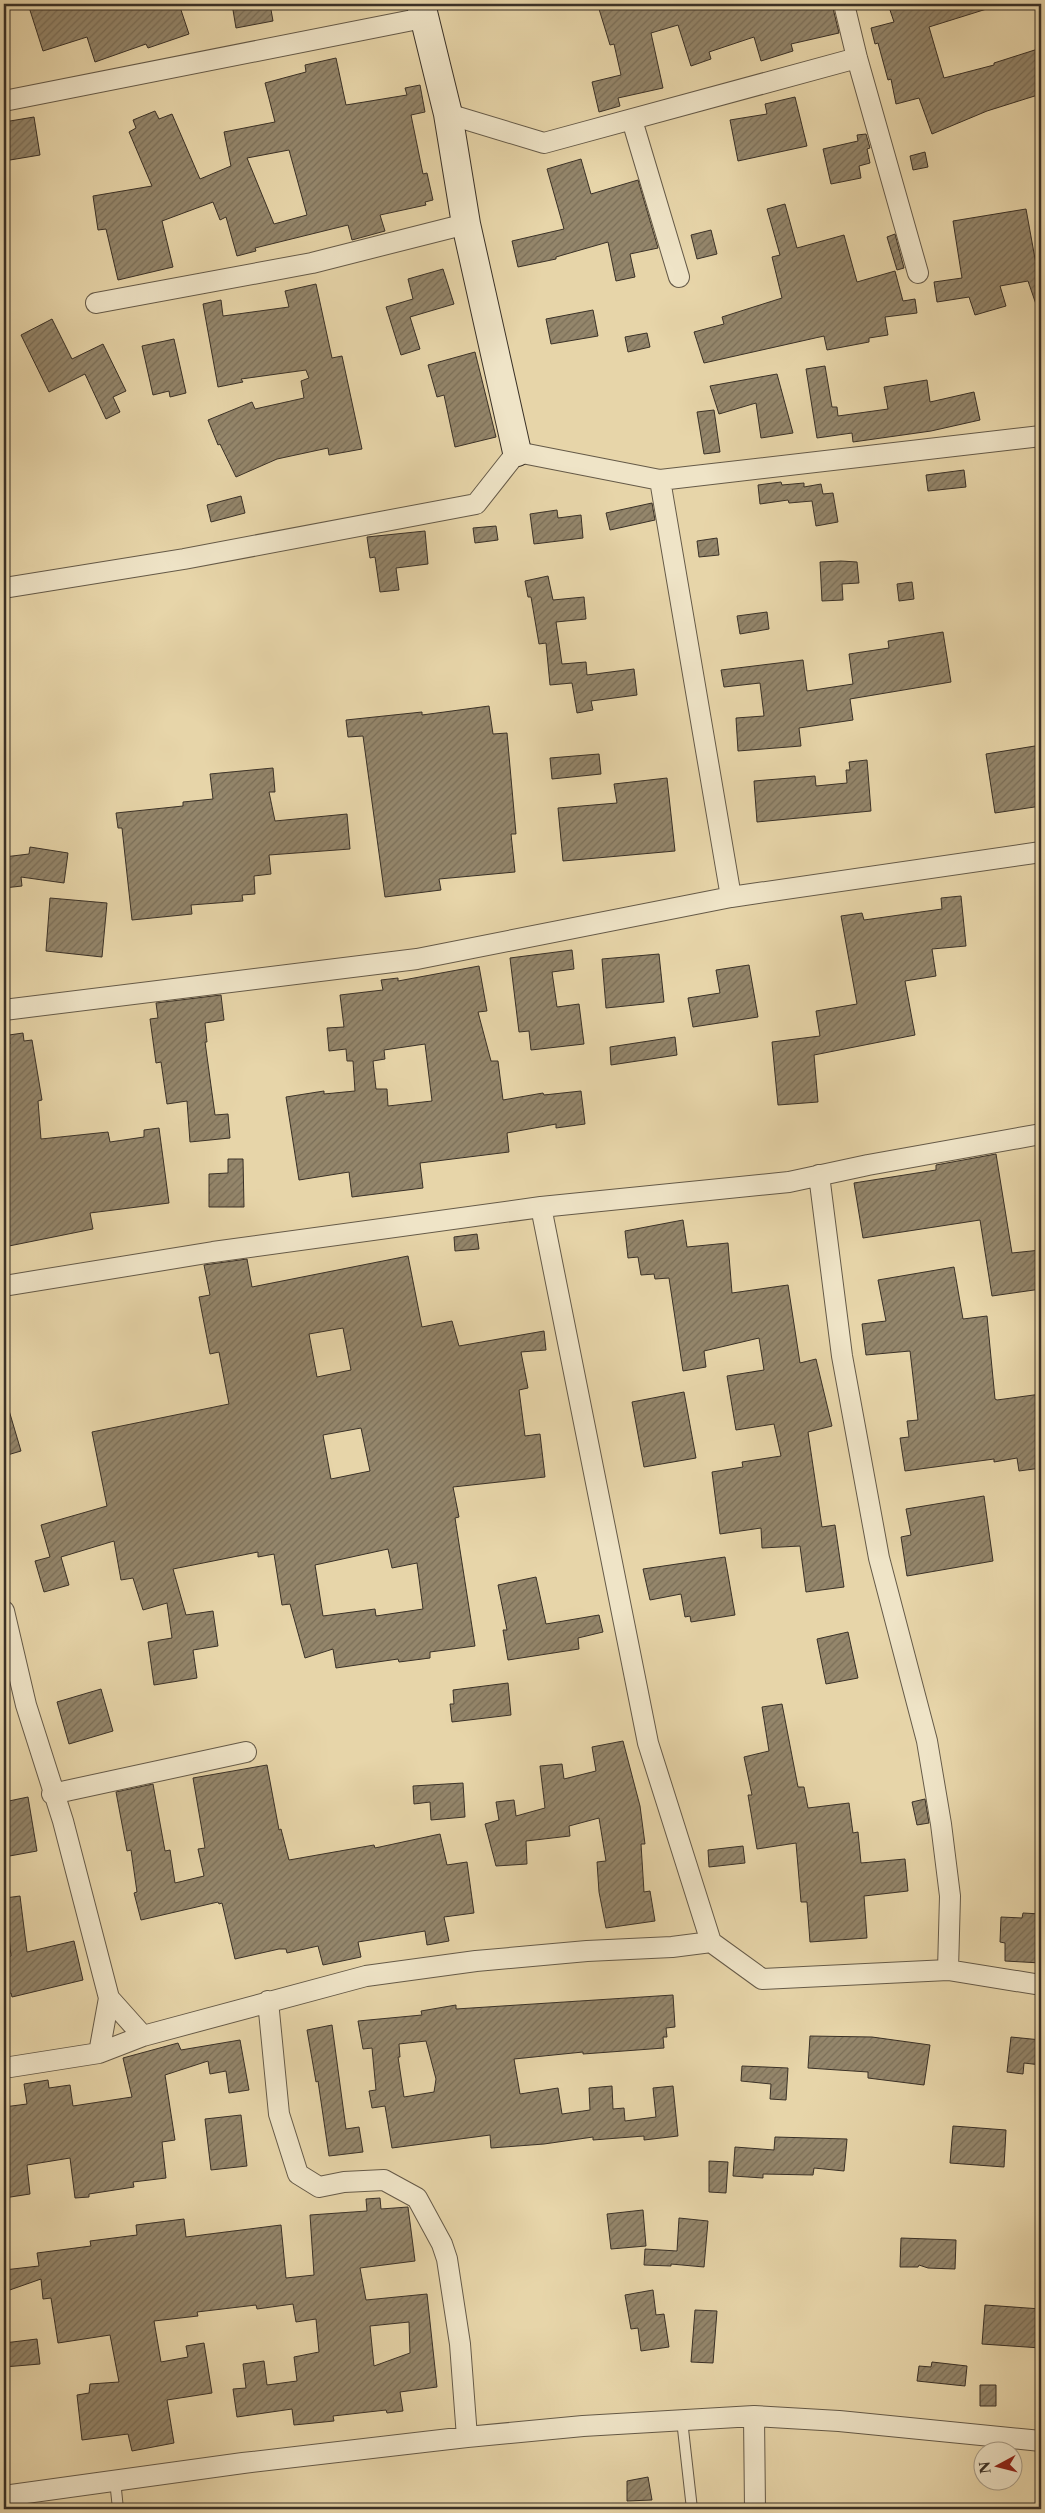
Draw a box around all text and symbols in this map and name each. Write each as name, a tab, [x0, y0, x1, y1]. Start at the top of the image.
north arrow	[972, 2440, 1022, 2490]
text: N	[975, 2460, 995, 2475]

